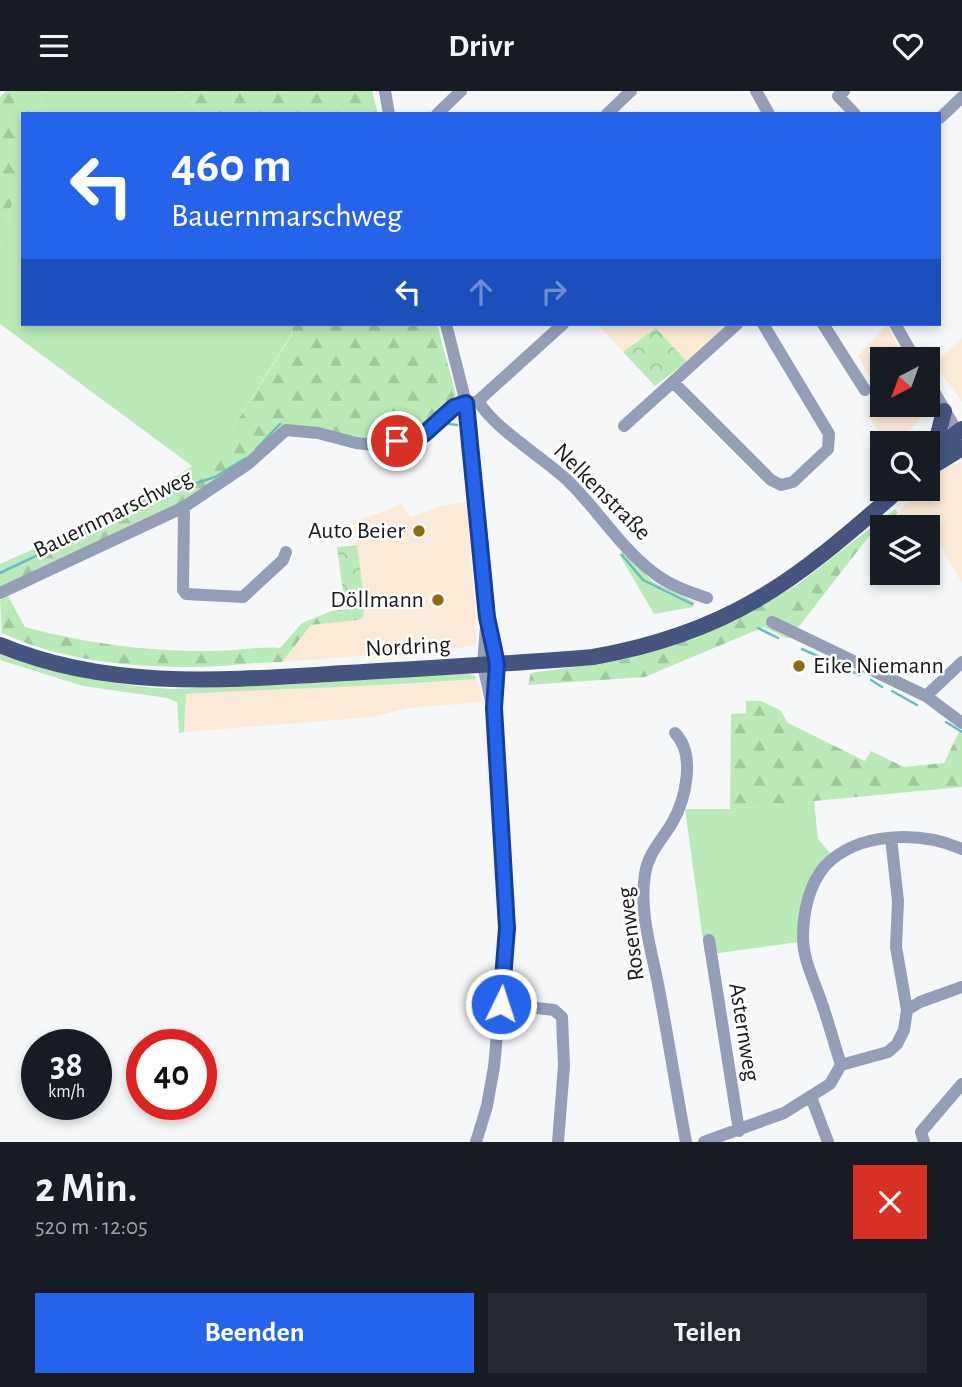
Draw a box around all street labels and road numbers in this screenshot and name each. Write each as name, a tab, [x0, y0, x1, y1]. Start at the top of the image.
street label: Nelkenstraße	[549, 439, 655, 545]
street label: Bauernmarschweg	[30, 465, 196, 563]
street label: Nordring	[365, 633, 452, 661]
street label: Rosenweg	[613, 885, 649, 982]
street label: Asternweg	[724, 981, 764, 1083]

